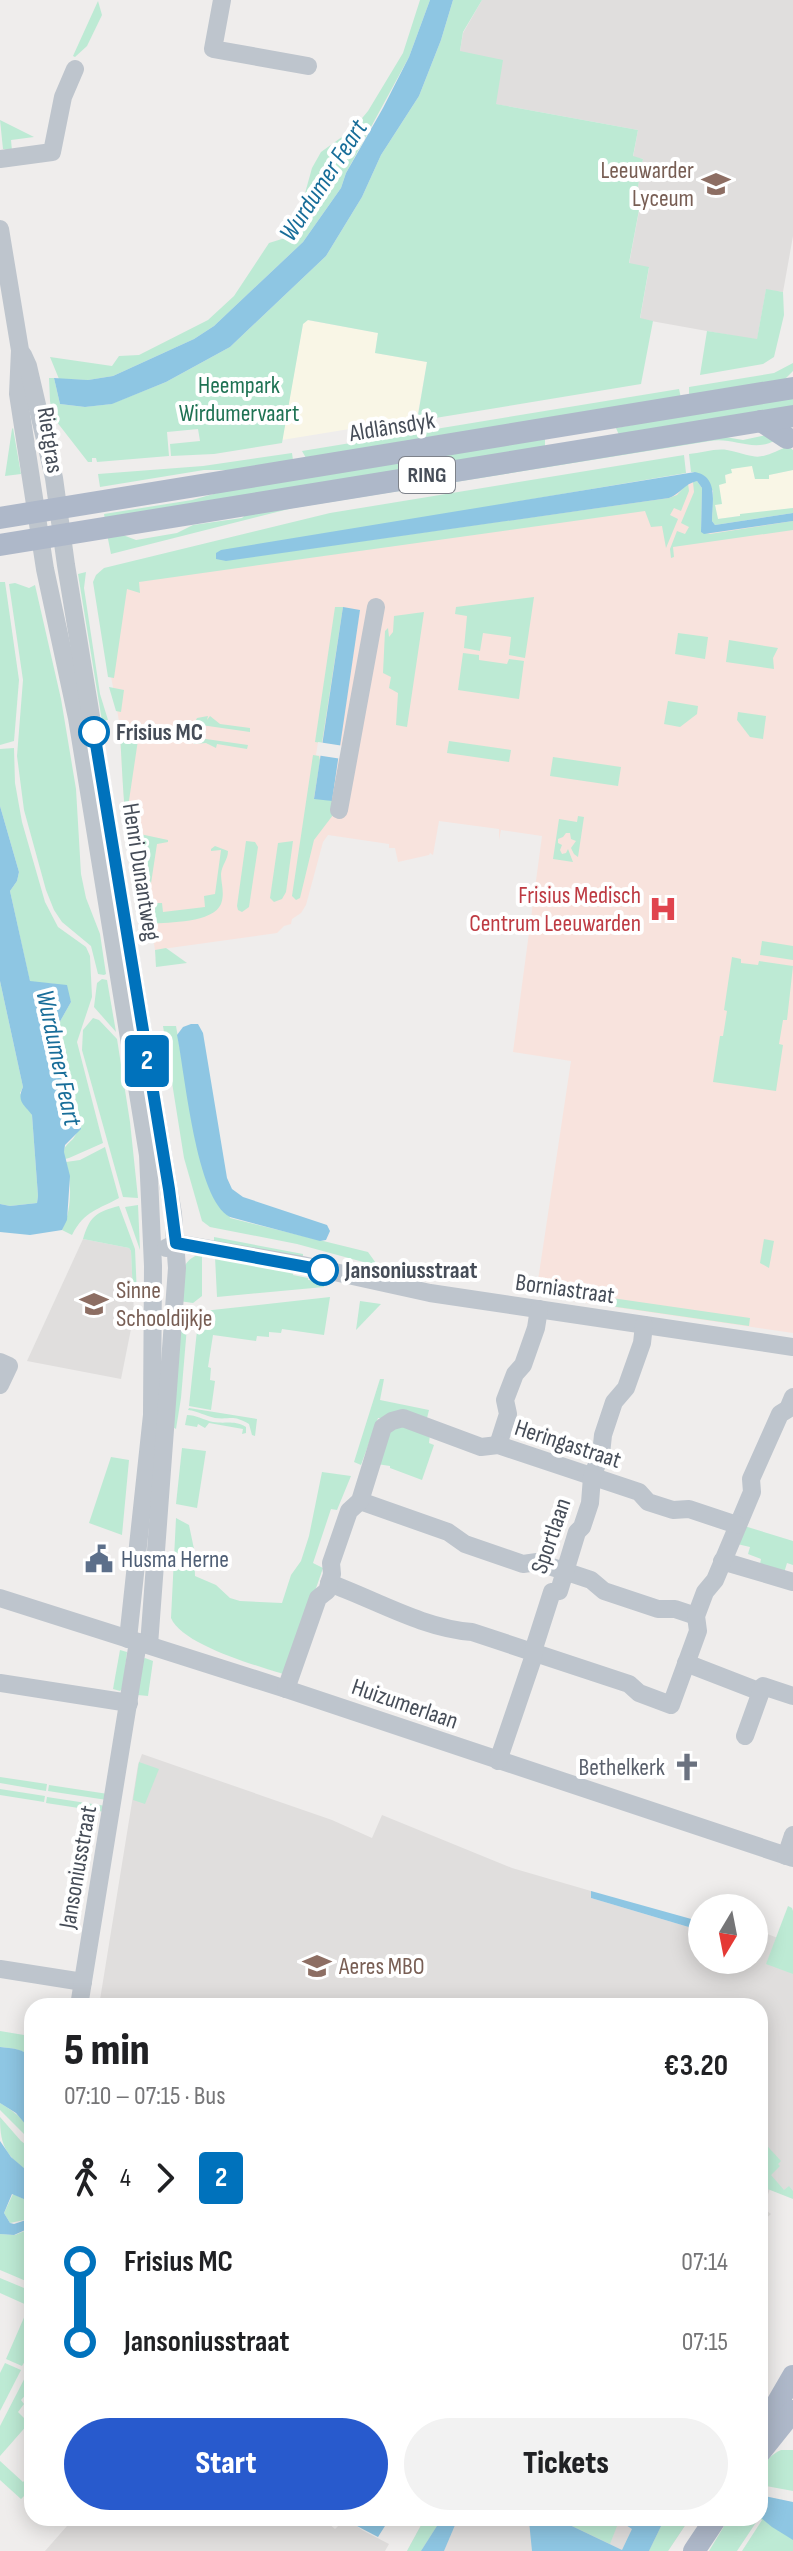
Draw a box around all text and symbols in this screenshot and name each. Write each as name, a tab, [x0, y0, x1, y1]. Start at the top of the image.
water label: Wurdumer Feart	[273, 114, 375, 247]
place label: Leeuwarder Lyceum	[601, 156, 694, 213]
school or university icon: Leeuwarder Lyceum	[701, 169, 731, 199]
park label: Heempark Wirdumervaart	[179, 371, 299, 428]
street label: Rietgras	[30, 405, 70, 475]
street label: Aldlânsdyk	[346, 406, 437, 448]
road number: RING	[399, 457, 455, 493]
marker: Frisius MC	[79, 717, 109, 747]
place label: Frisius MC	[116, 718, 203, 747]
street label: Henri Dunantweg	[116, 801, 166, 943]
place label: Frisius Medisch Centrum Leeuwarden	[469, 881, 641, 938]
hospital icon: Frisius Medisch Centrum Leeuwarden	[648, 894, 678, 924]
water label: Wurdumer Feart	[28, 987, 88, 1130]
line badge: 2	[121, 1035, 173, 1087]
text: 2	[141, 1044, 153, 1077]
marker: Jansoniusstraat	[308, 1255, 338, 1285]
place label: Jansoniusstraat	[344, 1256, 477, 1285]
street label: Borniastraat	[514, 1268, 616, 1310]
place label: Sinne Schooldijkje	[116, 1276, 212, 1333]
school or university icon: Sinne Schooldijkje	[79, 1289, 109, 1319]
street label: Heringastraat	[511, 1413, 625, 1475]
street label: Sportlaan	[525, 1494, 577, 1578]
public building icon: Husma Herne	[84, 1544, 114, 1574]
place label: Husma Herne	[121, 1545, 229, 1574]
street label: Huizumerlaan	[348, 1672, 462, 1736]
church icon: Bethelkerk	[672, 1752, 702, 1782]
place label: Bethelkerk	[579, 1753, 665, 1782]
street label: Jansoniusstraat	[53, 1803, 103, 1932]
north arrow	[688, 1894, 768, 1974]
map controls	[688, 1894, 768, 1974]
school or university icon: Aeres MBO	[302, 1951, 332, 1981]
place label: Aeres MBO	[338, 1952, 425, 1981]
text: 5 min	[64, 2024, 150, 2077]
text: €3.20	[664, 2048, 728, 2084]
text: 07:10 – 07:15 · Bus	[64, 2081, 226, 2112]
icon: walk	[64, 2156, 108, 2200]
icon: forward	[143, 2156, 187, 2200]
text: 2	[215, 2161, 227, 2194]
text: 4	[120, 2163, 131, 2194]
text: Frisius MC	[124, 2244, 233, 2280]
text: 07:14	[681, 2247, 728, 2278]
text: Jansoniusstraat	[124, 2324, 289, 2360]
text: 07:15	[682, 2327, 728, 2358]
button: Start	[64, 2418, 388, 2510]
button: Tickets	[404, 2418, 728, 2510]

